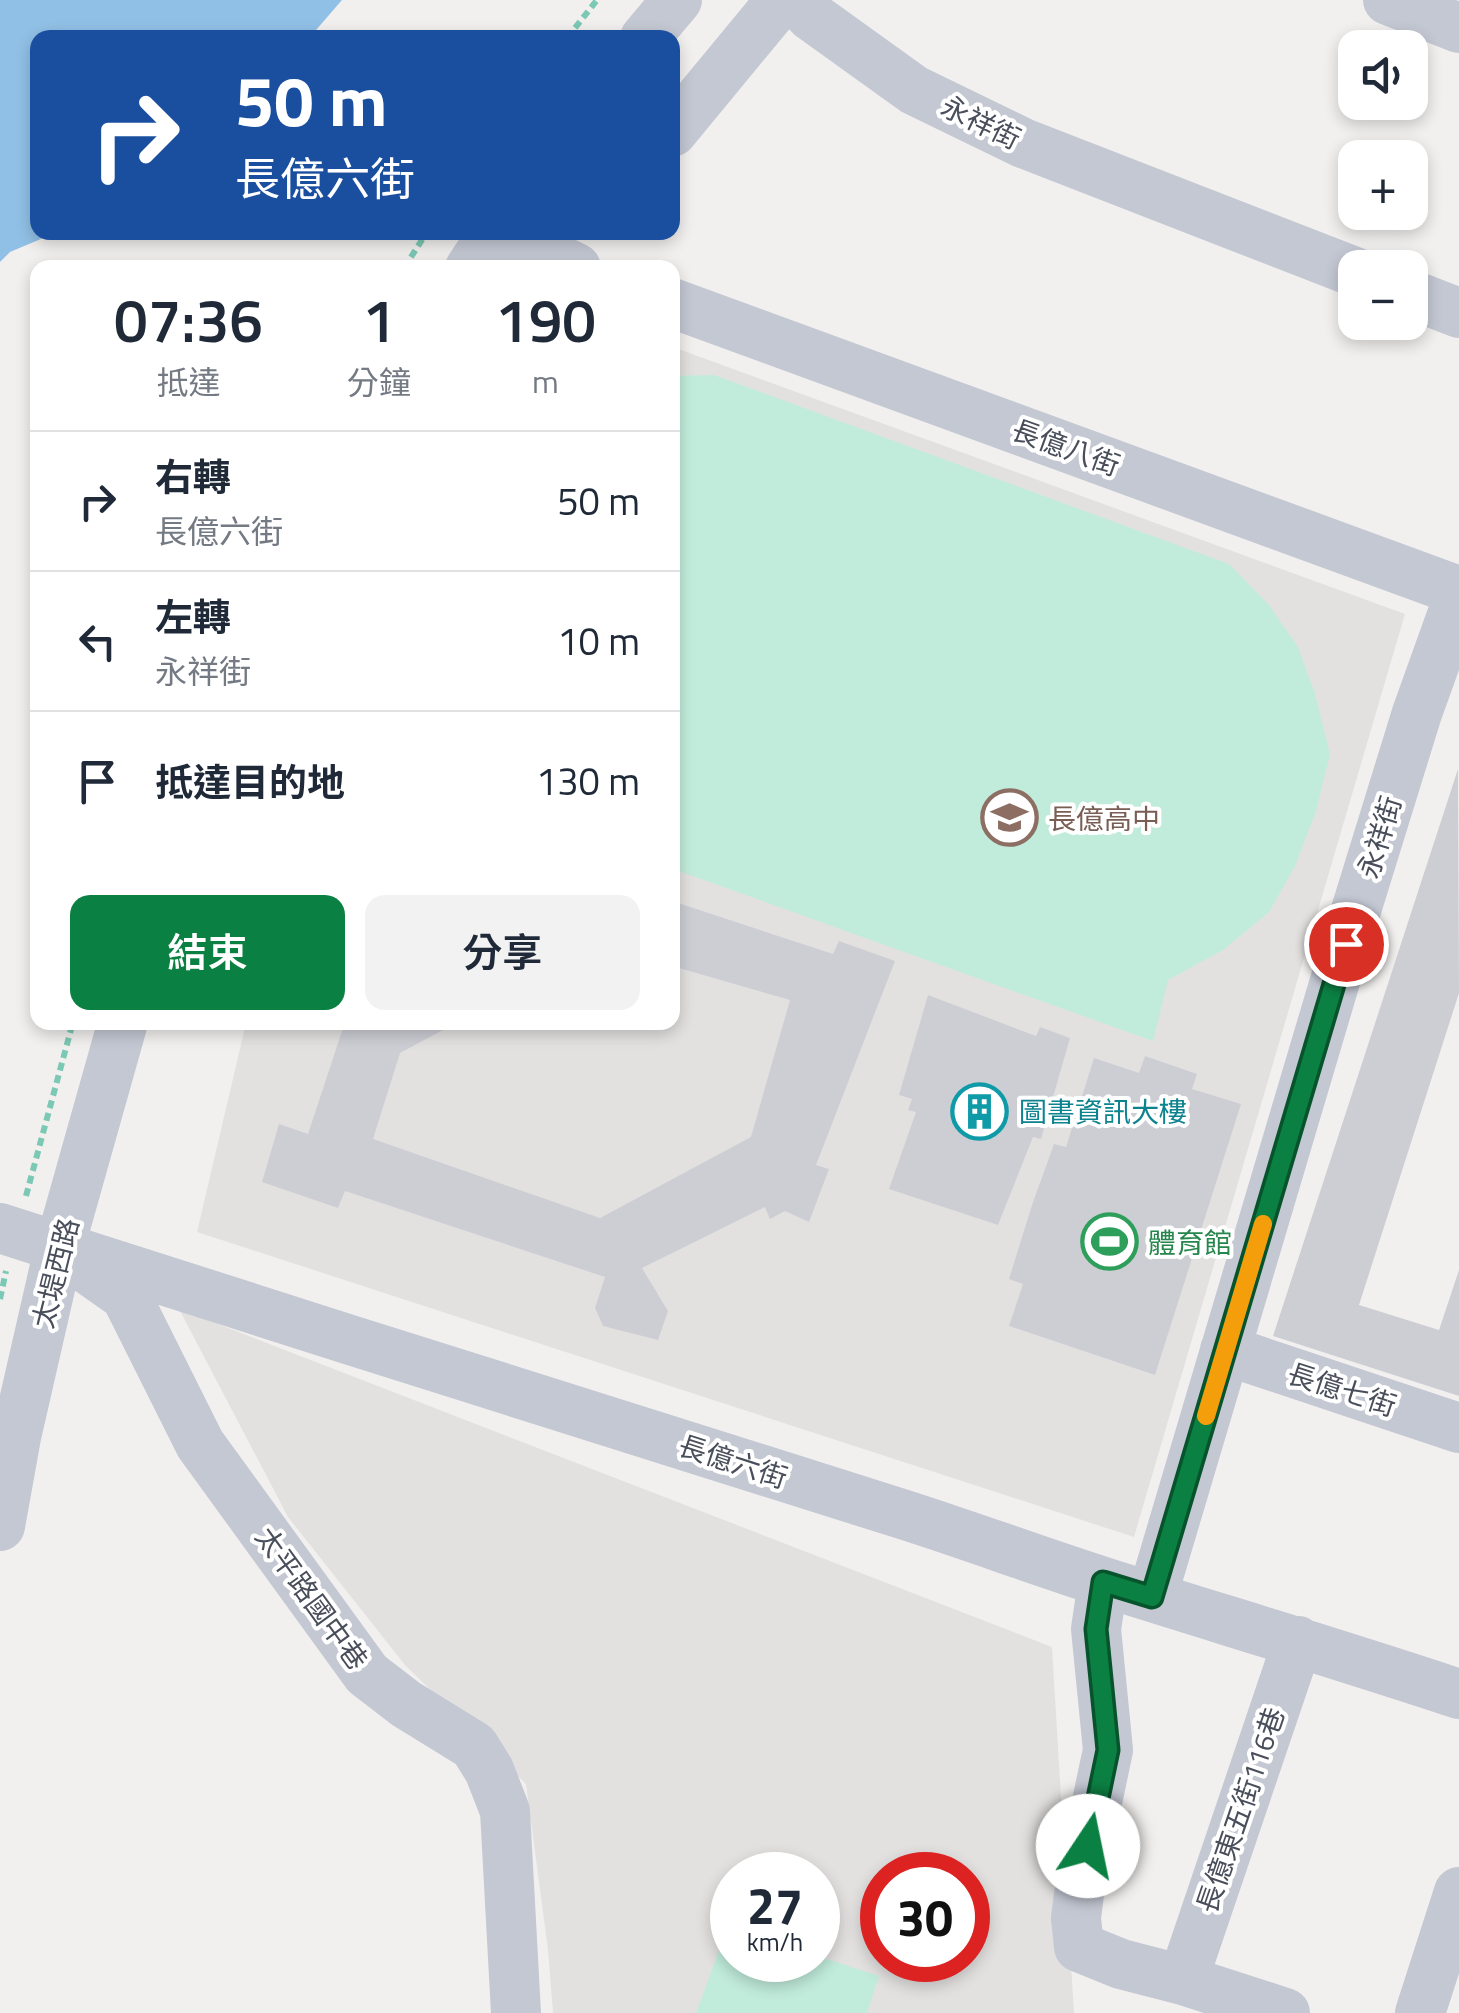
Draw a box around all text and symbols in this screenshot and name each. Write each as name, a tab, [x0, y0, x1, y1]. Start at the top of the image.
map controls	[1338, 30, 1428, 340]
button: sound	[1338, 30, 1428, 120]
text: 50 m	[235, 47, 388, 153]
icon: right	[70, 70, 200, 200]
street label: 永祥街	[934, 84, 1028, 160]
button: +	[1338, 140, 1428, 230]
text: 長億六街	[235, 144, 415, 212]
button: −	[1338, 250, 1428, 340]
text: 07:36	[114, 274, 263, 365]
text: 1	[362, 274, 396, 365]
text: 190	[495, 274, 596, 365]
text: m	[532, 357, 559, 405]
text: 抵達	[156, 358, 220, 406]
text: 分鐘	[347, 358, 411, 406]
street label: 長億八街	[1006, 408, 1126, 486]
text: 右轉	[155, 448, 231, 506]
text: 50 m	[557, 472, 640, 530]
icon: right	[70, 474, 125, 529]
text: 長億六街	[155, 507, 283, 555]
text: 左轉	[155, 588, 231, 646]
text: 10 m	[557, 612, 640, 670]
icon: left	[70, 614, 125, 669]
text: 永祥街	[155, 647, 251, 695]
text: 130 m	[536, 752, 640, 810]
text: 抵達目的地	[155, 753, 345, 811]
icon: arrive	[70, 754, 125, 809]
school or university icon: 長億高中	[979, 788, 1039, 848]
street label: 永祥街	[1346, 791, 1412, 883]
place label: 長億高中	[1048, 797, 1160, 840]
button: 結束	[70, 895, 345, 1010]
button: 分享	[365, 895, 640, 1010]
pin	[1304, 902, 1389, 987]
icon: arrive	[1319, 917, 1374, 972]
building icon: 圖書資訊大樓	[950, 1081, 1010, 1141]
place label: 圖書資訊大樓	[1019, 1090, 1187, 1133]
sports icon: 體育館	[1079, 1212, 1139, 1272]
street label: 太堤西路	[21, 1213, 89, 1333]
place label: 體育館	[1148, 1221, 1232, 1264]
street label: 長億七街	[1282, 1351, 1402, 1427]
street label: 長億六街	[673, 1423, 793, 1499]
street label: 太平路國中巷	[245, 1517, 379, 1679]
street label: 長億東五街116巷	[1185, 1701, 1295, 1919]
position arrow	[1036, 1794, 1140, 1898]
speed limit sign: 30	[860, 1852, 990, 1982]
text: 27	[747, 1867, 803, 1943]
text: km/h	[747, 1923, 803, 1961]

